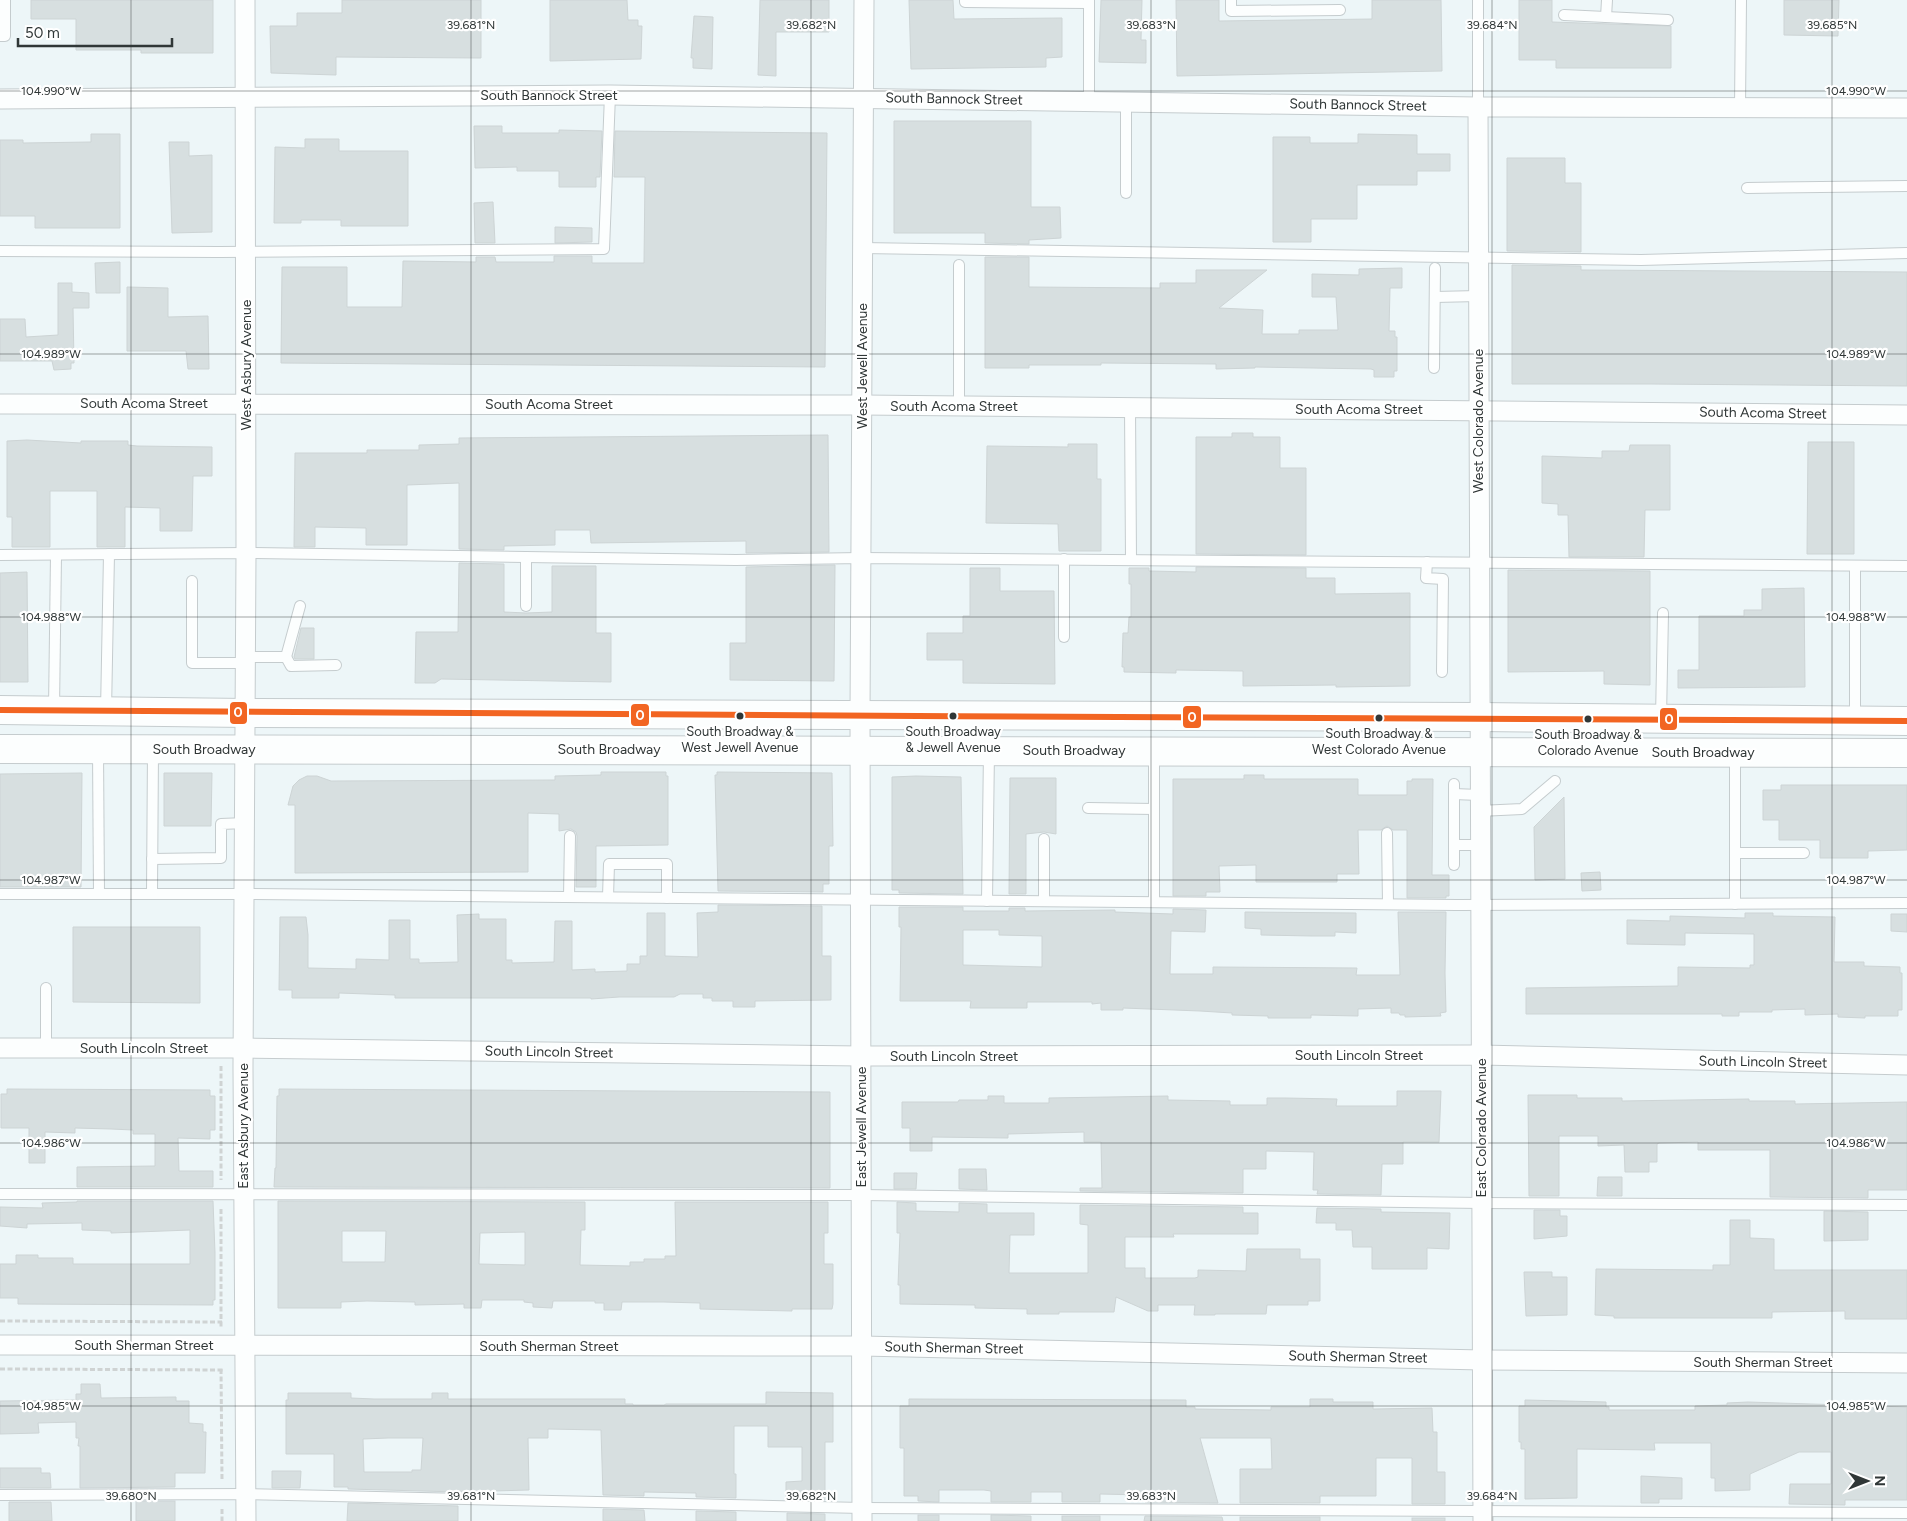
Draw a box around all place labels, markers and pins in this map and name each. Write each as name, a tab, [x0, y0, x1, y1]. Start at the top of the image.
marker: South Broadway & West Jewell Avenue	[735, 711, 745, 721]
marker: South Broadway & Jewell Avenue	[948, 711, 958, 721]
marker: South Broadway & West Colorado Avenue	[1374, 713, 1384, 723]
marker: South Broadway & Colorado Avenue	[1583, 714, 1593, 724]
place label: South Broadway & West Jewell Avenue	[682, 724, 798, 755]
place label: South Broadway & Jewell Avenue	[905, 724, 1001, 755]
place label: South Broadway & West Colorado Avenue	[1312, 726, 1446, 757]
place label: South Broadway & Colorado Avenue	[1534, 727, 1642, 758]

